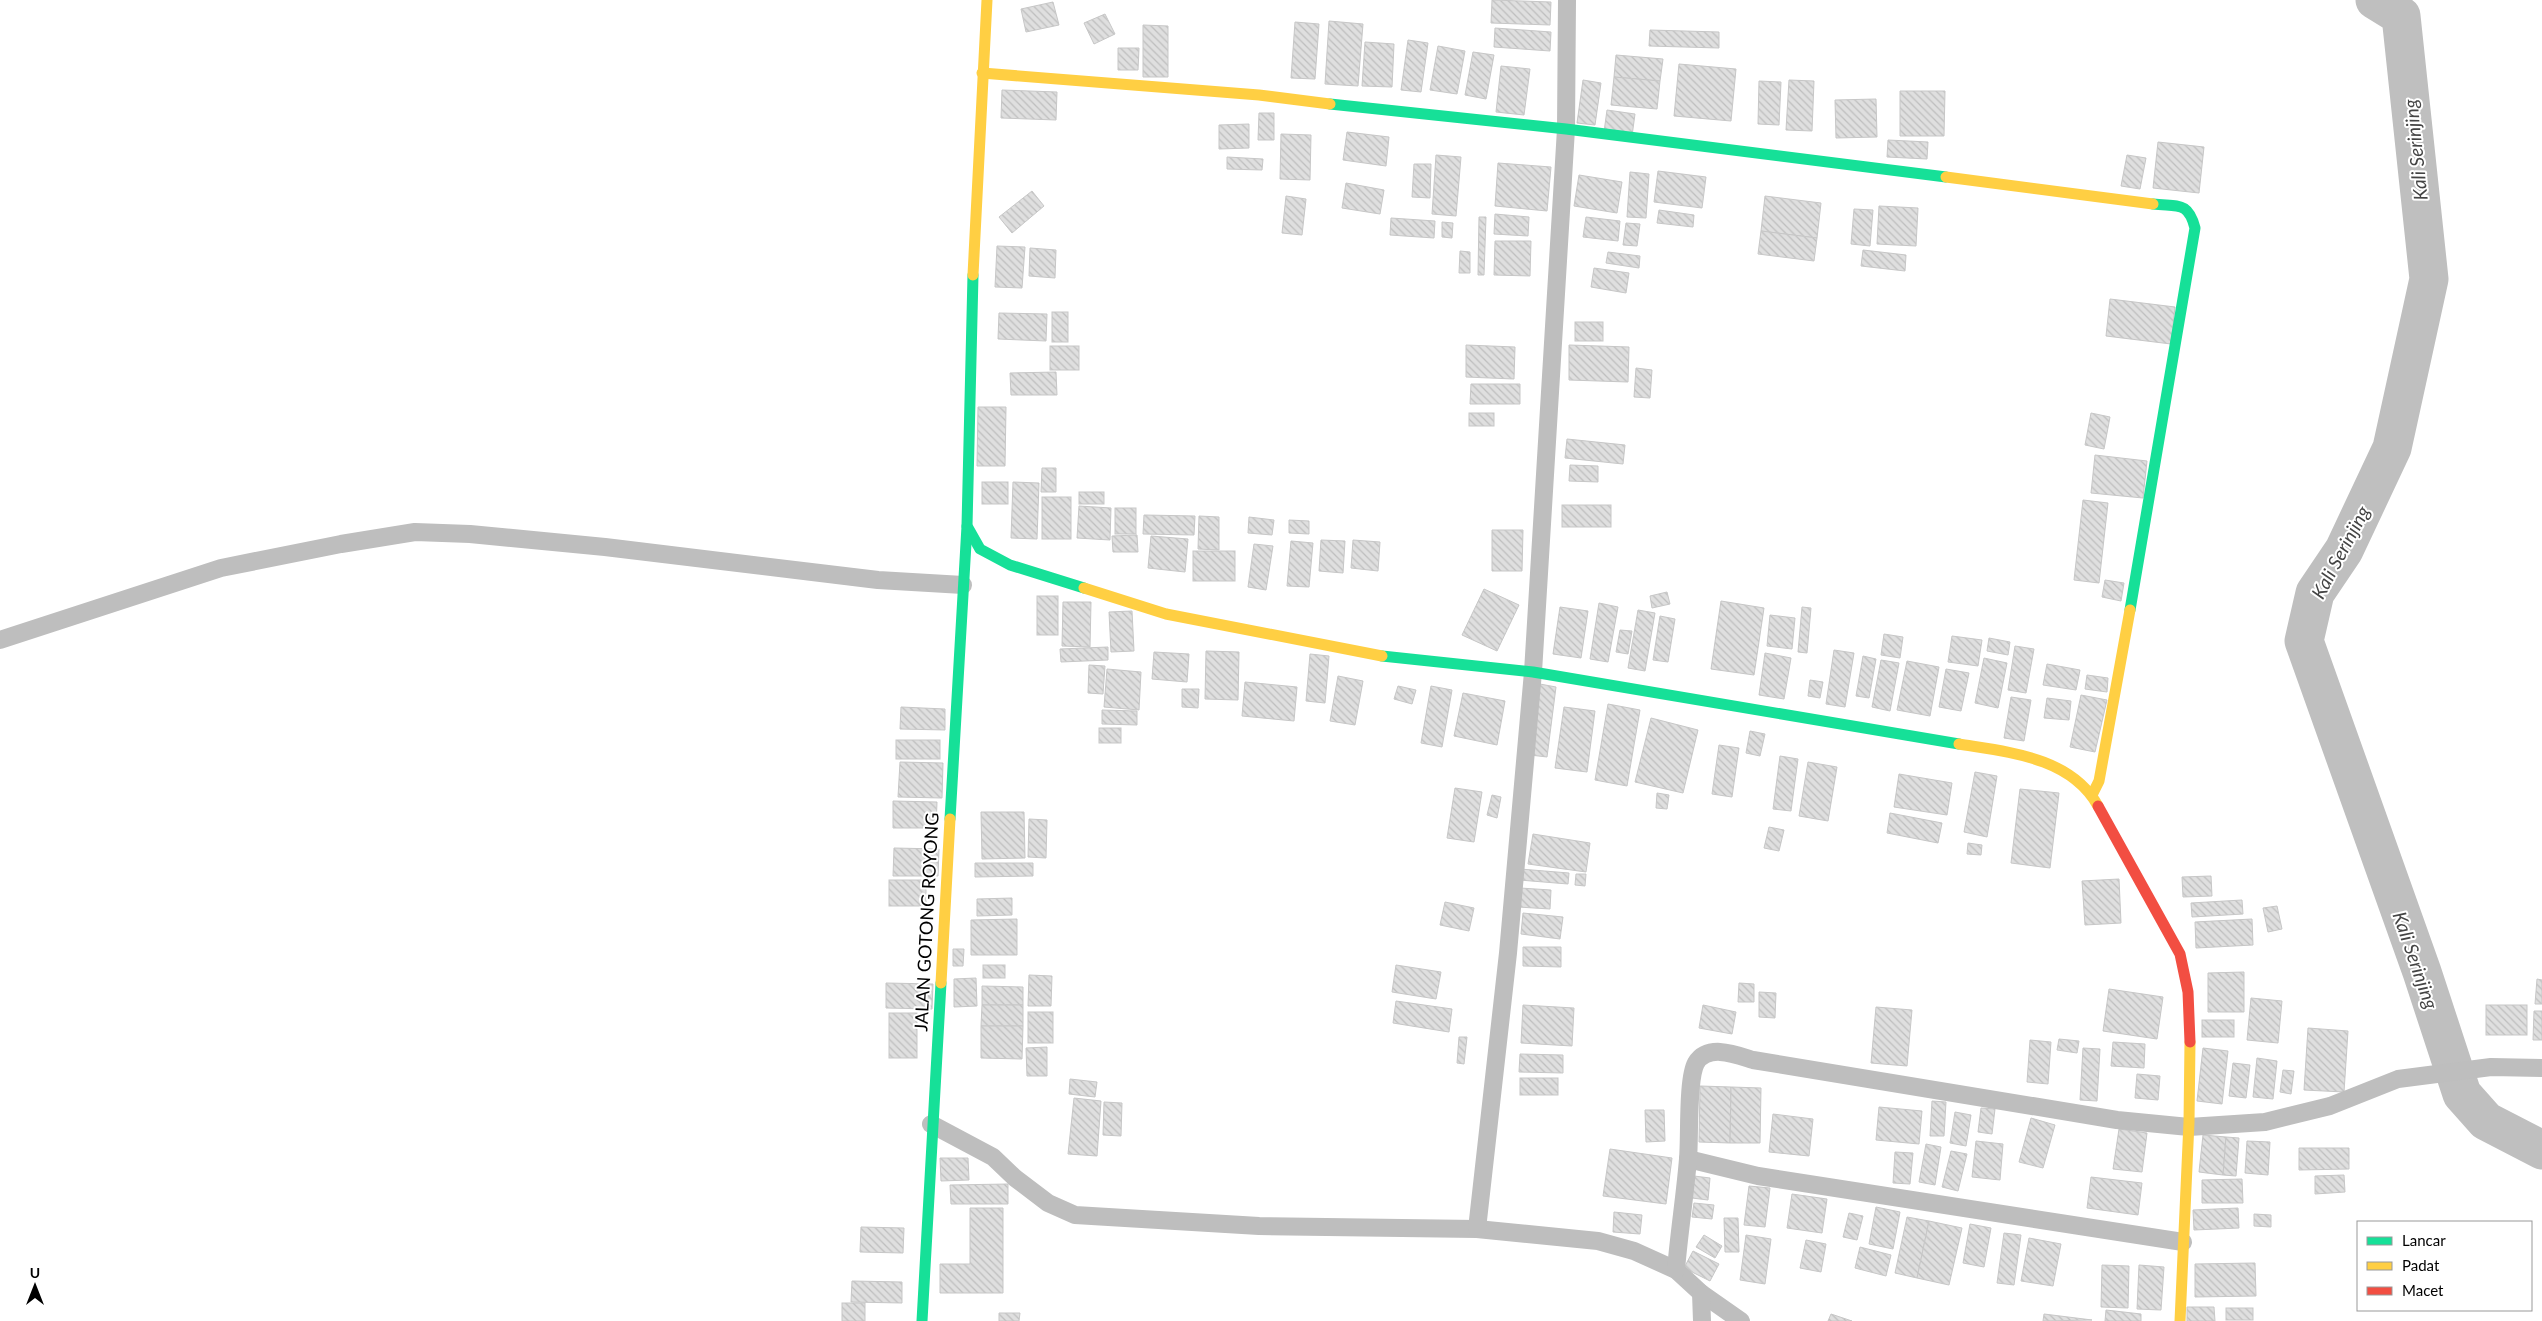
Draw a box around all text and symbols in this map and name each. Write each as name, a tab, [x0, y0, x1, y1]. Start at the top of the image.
water label: Kali Serinjing	[2398, 97, 2432, 202]
water label: Kali Serinjing	[2306, 501, 2374, 602]
street label: JALAN GOTONG ROYONG	[909, 812, 943, 1032]
water label: Kali Serinjing	[2389, 908, 2444, 1013]
legend	[2357, 1221, 2532, 1311]
text: Lancar	[2402, 1231, 2446, 1249]
text: Padat	[2402, 1256, 2440, 1274]
north arrow	[10, 1261, 60, 1311]
text: U	[30, 1264, 40, 1281]
text: Macet	[2402, 1281, 2444, 1299]

